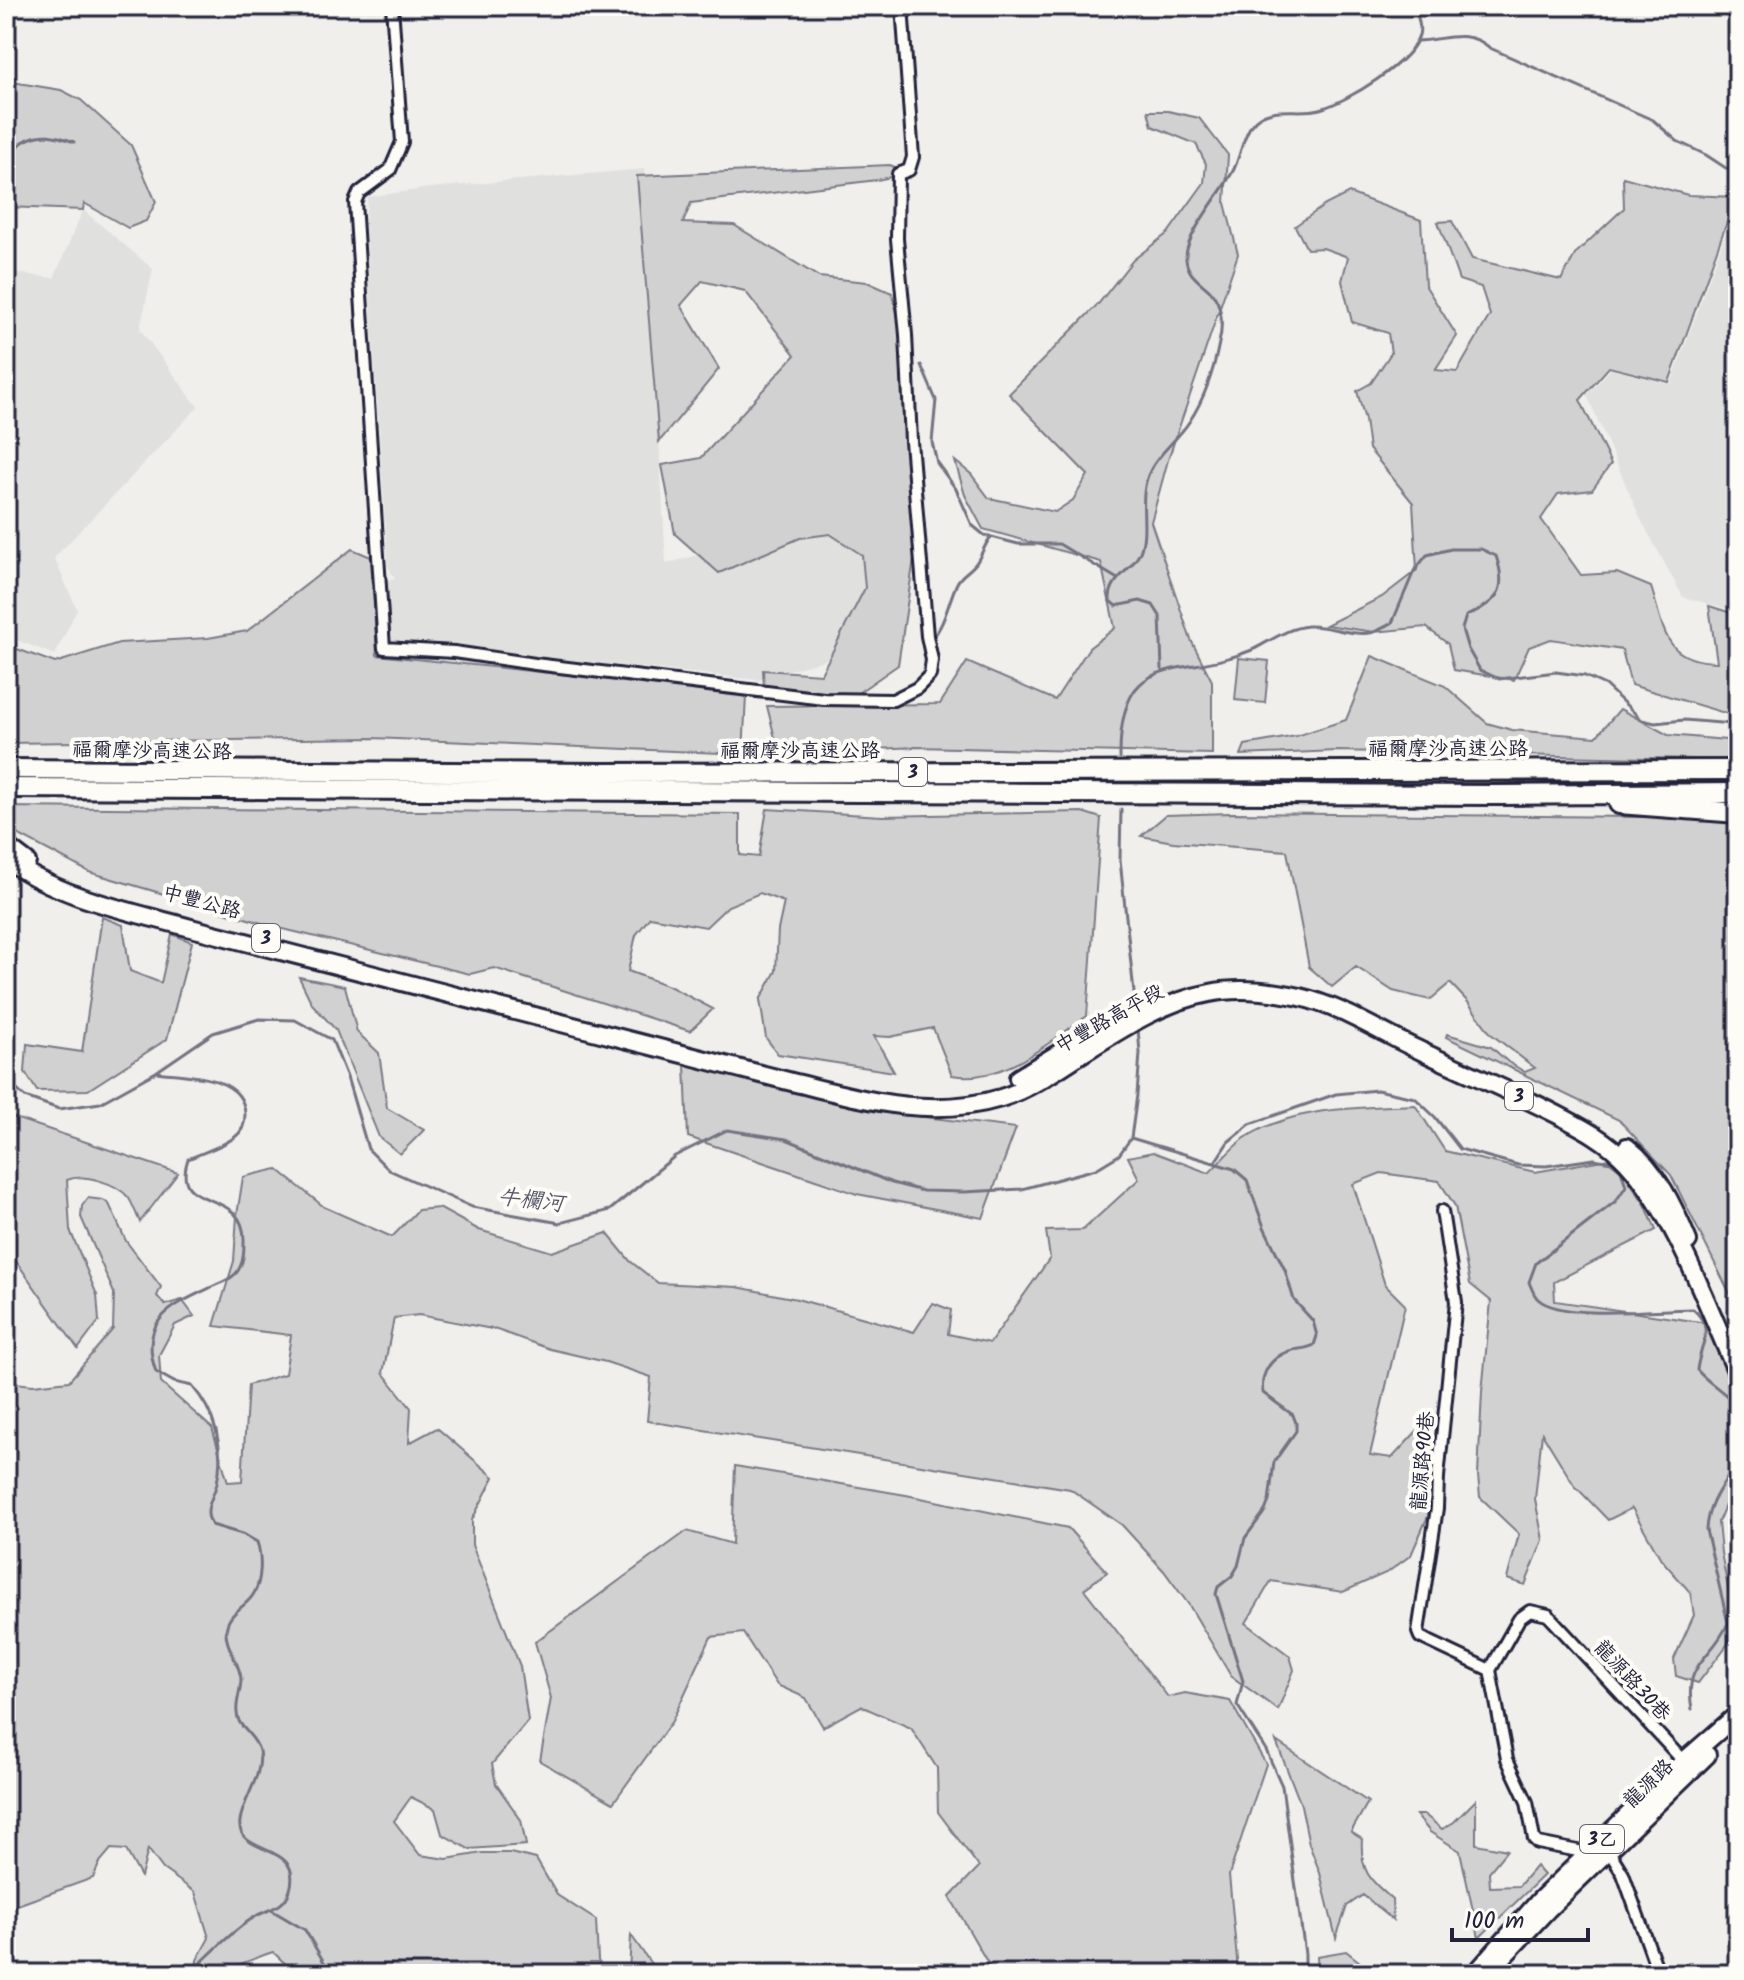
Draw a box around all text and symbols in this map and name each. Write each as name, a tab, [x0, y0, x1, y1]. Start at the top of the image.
street label: 福爾摩沙高速公路	[1368, 734, 1529, 766]
street label: 福爾摩沙高速公路	[72, 735, 233, 769]
street label: 福爾摩沙高速公路	[720, 736, 881, 768]
road number: 3	[899, 758, 927, 786]
street label: 中豐公路	[159, 877, 245, 929]
road number: 3	[252, 924, 280, 952]
street label: 中豐路高平段	[1050, 977, 1170, 1063]
road number: 3	[1505, 1082, 1533, 1110]
water label: 牛欄河	[496, 1180, 569, 1223]
street label: 龍源路90巷	[1404, 1409, 1444, 1512]
street label: 龍源路30巷	[1585, 1633, 1679, 1730]
street label: 龍源路	[1617, 1751, 1683, 1817]
road number: 3乙	[1580, 1825, 1624, 1853]
scale bar	[1452, 1892, 1588, 1942]
text: 100 m	[1464, 1902, 1524, 1941]

